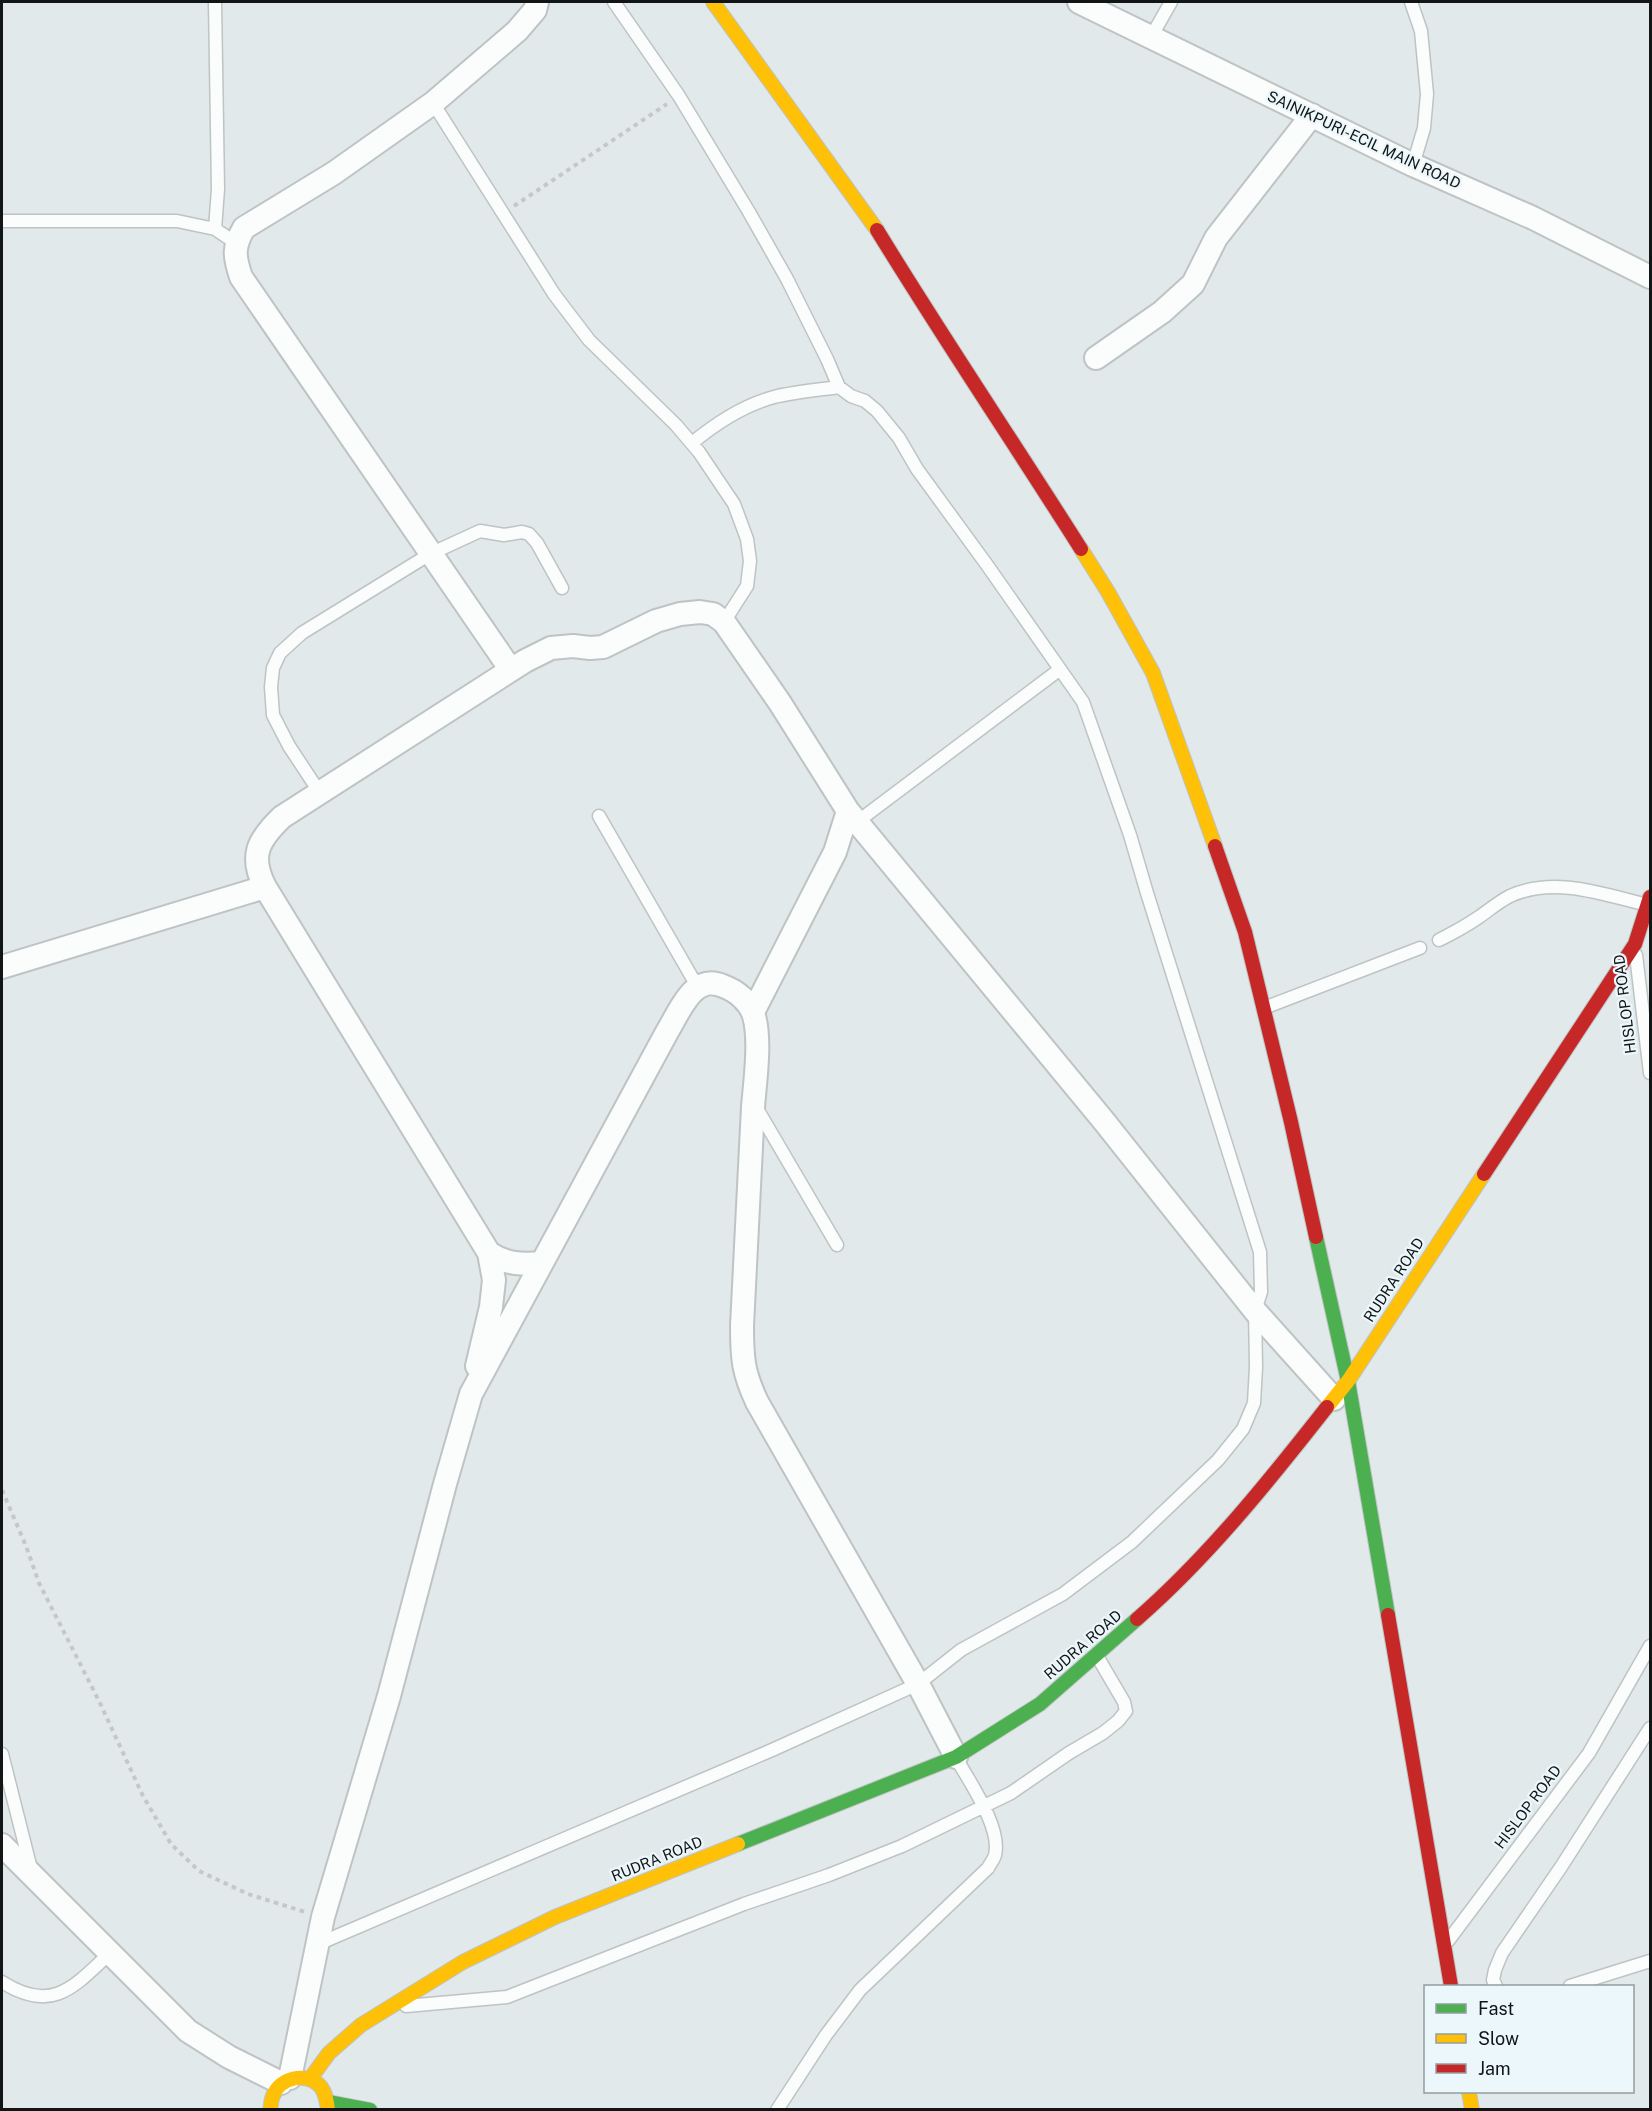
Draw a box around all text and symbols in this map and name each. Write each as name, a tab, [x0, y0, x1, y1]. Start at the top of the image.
street label: SAINIKPURI-ECIL MAIN ROAD	[1265, 87, 1464, 192]
street label: HISLOP ROAD	[1610, 953, 1639, 1055]
street label: RUDRA ROAD	[1360, 1235, 1427, 1325]
street label: RUDRA ROAD	[1041, 1606, 1125, 1683]
street label: HISLOP ROAD	[1491, 1762, 1564, 1852]
street label: RUDRA ROAD	[609, 1833, 705, 1885]
legend	[1424, 1985, 1634, 2093]
text: Fast	[1478, 1998, 1514, 2019]
text: Slow	[1478, 2028, 1519, 2049]
text: Jam	[1478, 2058, 1511, 2079]

